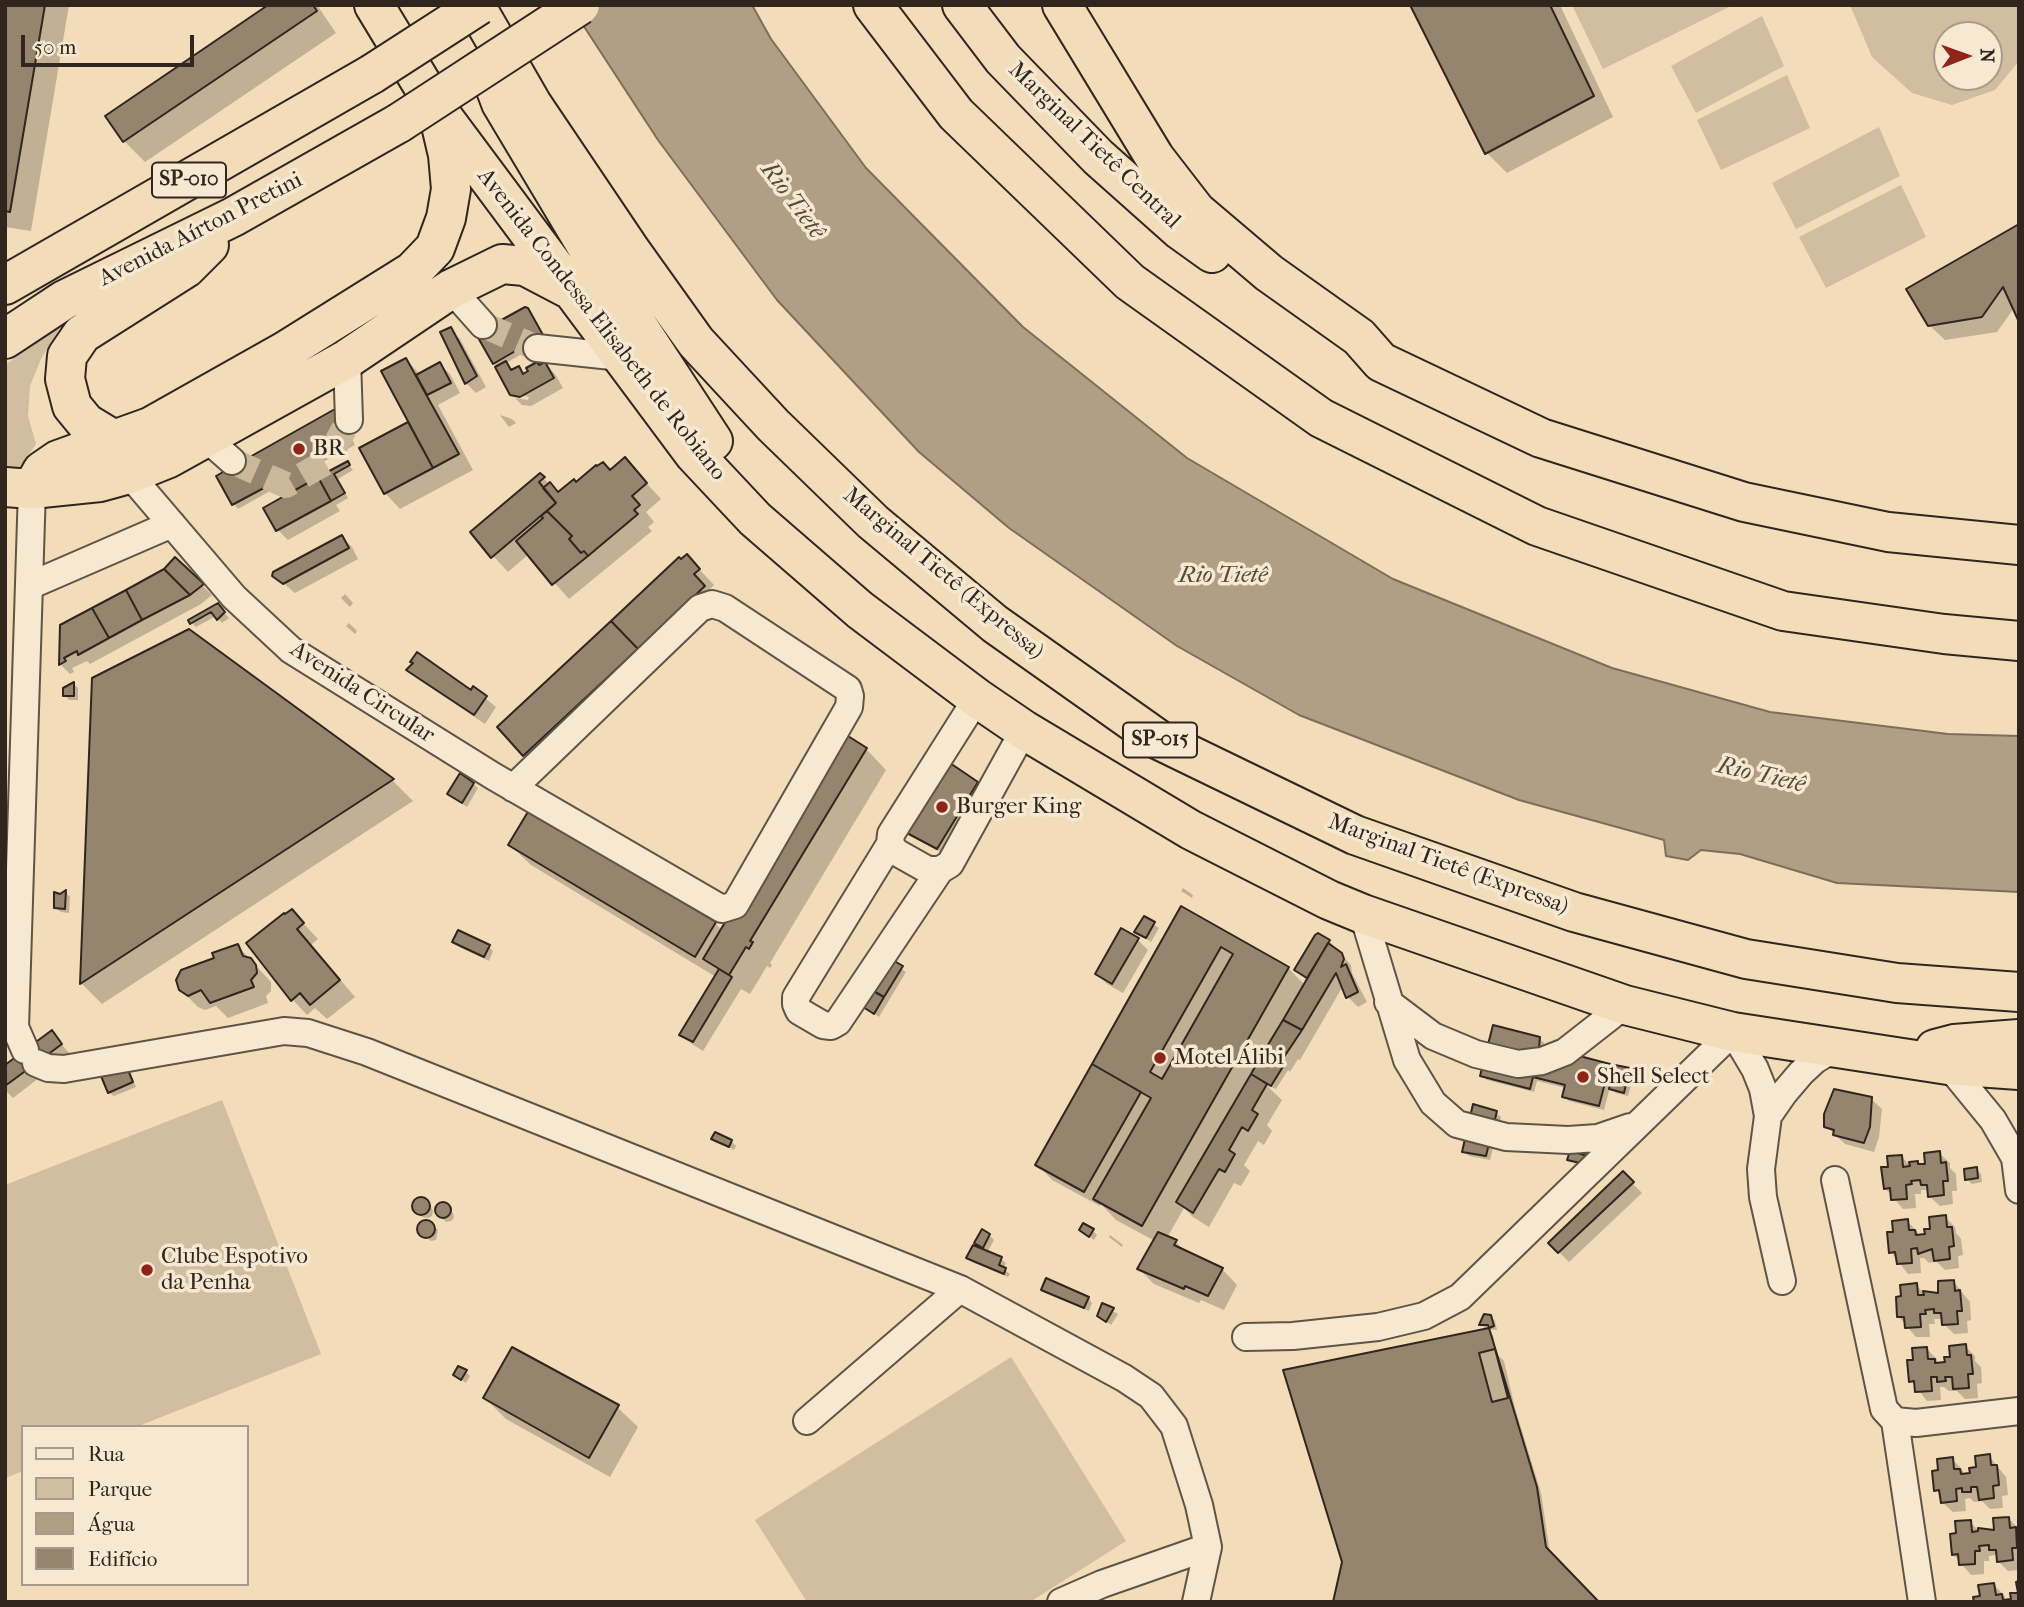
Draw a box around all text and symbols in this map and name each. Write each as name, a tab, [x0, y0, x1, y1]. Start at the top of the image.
scale bar	[24, 21, 198, 65]
north arrow	[1933, 21, 2003, 91]
text: 50 m	[34, 35, 77, 59]
text: N	[1976, 48, 1998, 63]
street label: Marginal Tietê Central	[1002, 57, 1186, 235]
water label: Rio Tietê	[754, 157, 830, 245]
road number: SP-010	[152, 162, 226, 198]
street label: Avenida Condessa Elisabeth de Robiano	[471, 163, 731, 487]
street label: Avenida Aírton Pretini	[95, 167, 307, 293]
place label: BR	[313, 435, 345, 463]
marker: BR	[291, 441, 307, 457]
street label: Marginal Tietê (Expressa)	[837, 482, 1049, 666]
water label: Rio Tietê	[1178, 562, 1268, 590]
street label: Avenida Circular	[285, 636, 439, 750]
road number: SP-015	[1123, 722, 1197, 758]
water label: Rio Tietê	[1714, 752, 1808, 800]
place label: Burger King	[956, 793, 1081, 821]
marker: Burger King	[934, 799, 950, 815]
street label: Marginal Tietê (Expressa)	[1324, 809, 1572, 921]
place label: Motel Álibi	[1174, 1044, 1284, 1072]
marker: Motel Álibi	[1152, 1050, 1168, 1066]
place label: Shell Select	[1597, 1063, 1710, 1091]
marker: Shell Select	[1575, 1069, 1591, 1085]
place label: Clube Espotivo da Penha	[161, 1243, 308, 1297]
marker: Clube Espotivo da Penha	[139, 1262, 155, 1278]
legend	[21, 1425, 248, 1586]
text: Rua	[88, 1442, 125, 1466]
text: Parque	[88, 1477, 152, 1501]
text: Água	[88, 1512, 135, 1536]
text: Edifício	[88, 1547, 157, 1571]

